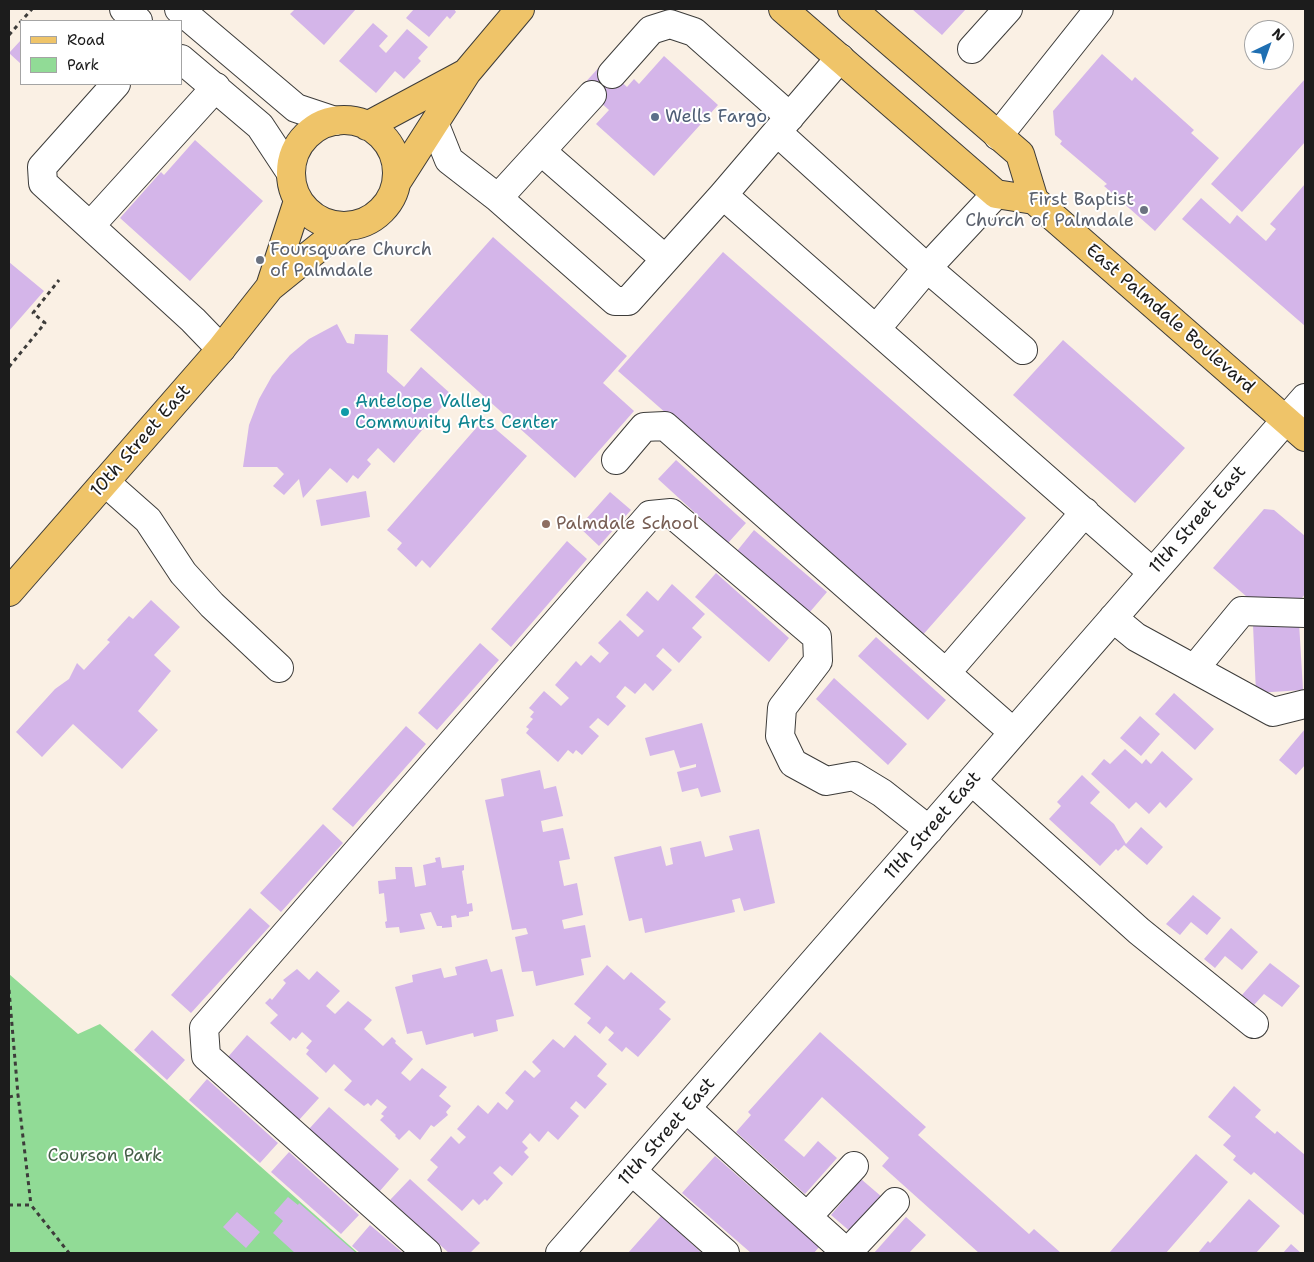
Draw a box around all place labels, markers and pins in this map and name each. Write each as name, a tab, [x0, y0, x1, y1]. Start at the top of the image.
place label: Wells Fargo	[665, 106, 767, 128]
marker: Wells Fargo	[649, 111, 661, 123]
place label: First Baptist Church of Palmdale	[965, 189, 1134, 232]
marker: First Baptist Church of Palmdale	[1138, 204, 1150, 216]
place label: Foursquare Church of Palmdale	[270, 239, 432, 282]
marker: Foursquare Church of Palmdale	[254, 254, 266, 266]
place label: Antelope Valley Community Arts Center	[355, 391, 558, 434]
marker: Antelope Valley Community Arts Center	[339, 406, 351, 418]
place label: Palmdale School	[556, 513, 698, 535]
marker: Palmdale School	[540, 518, 552, 530]

